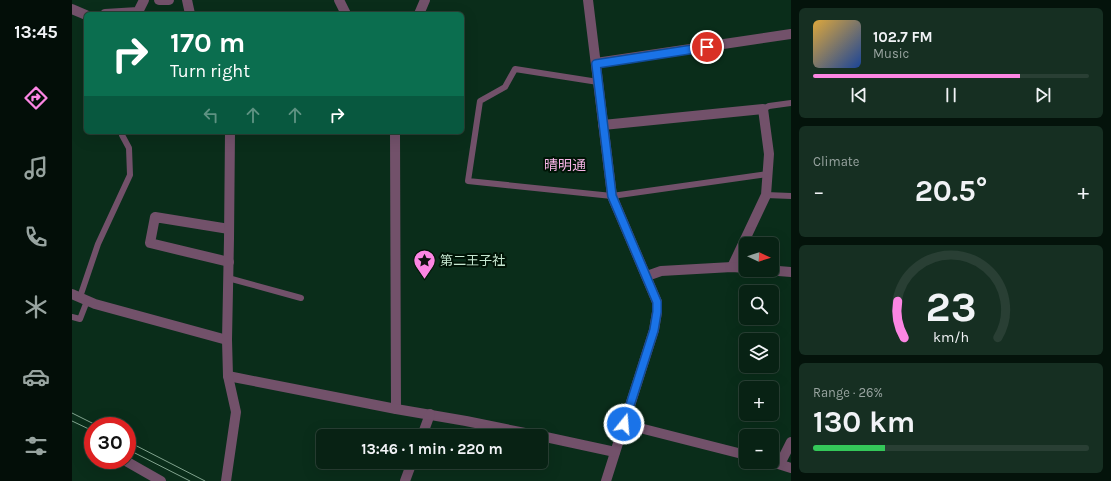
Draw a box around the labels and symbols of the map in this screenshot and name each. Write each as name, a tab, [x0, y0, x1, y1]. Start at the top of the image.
pin	[690, 30, 724, 64]
district label: 晴明通	[544, 157, 586, 174]
north arrow	[739, 237, 779, 277]
place icon: 第二王子社	[412, 247, 438, 280]
place label: 第二王子社	[440, 253, 505, 268]
position arrow	[603, 403, 645, 445]
speed limit sign: 30	[84, 417, 136, 469]

